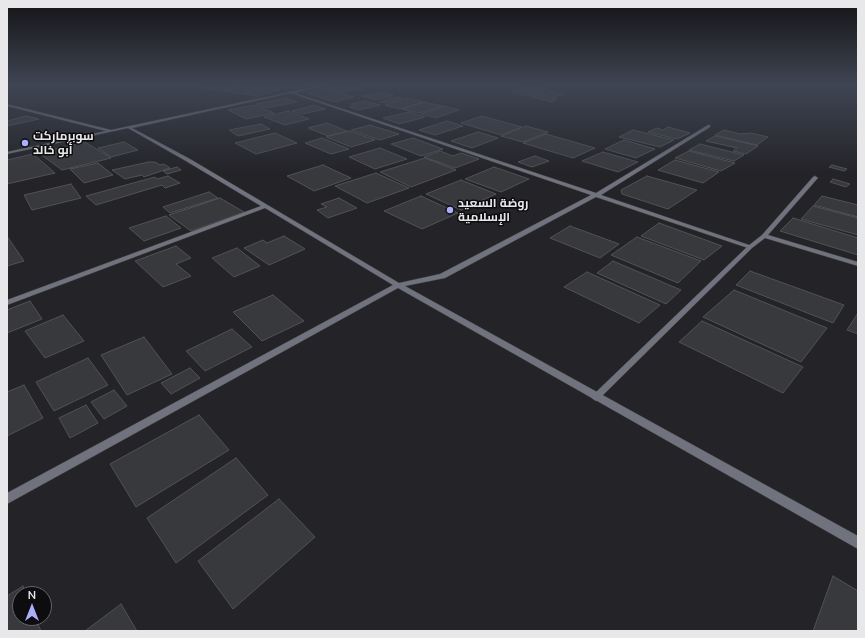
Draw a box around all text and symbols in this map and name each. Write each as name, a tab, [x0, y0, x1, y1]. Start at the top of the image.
place label: سوبرماركت أبو خالد	[33, 129, 94, 157]
marker: سوبرماركت أبو خالد	[20, 138, 30, 148]
place label: روضة السعيد الإسلامية	[458, 196, 528, 224]
marker: روضة السعيد الإسلامية	[445, 205, 455, 215]
north arrow	[12, 586, 52, 626]
text: N	[28, 588, 36, 602]

